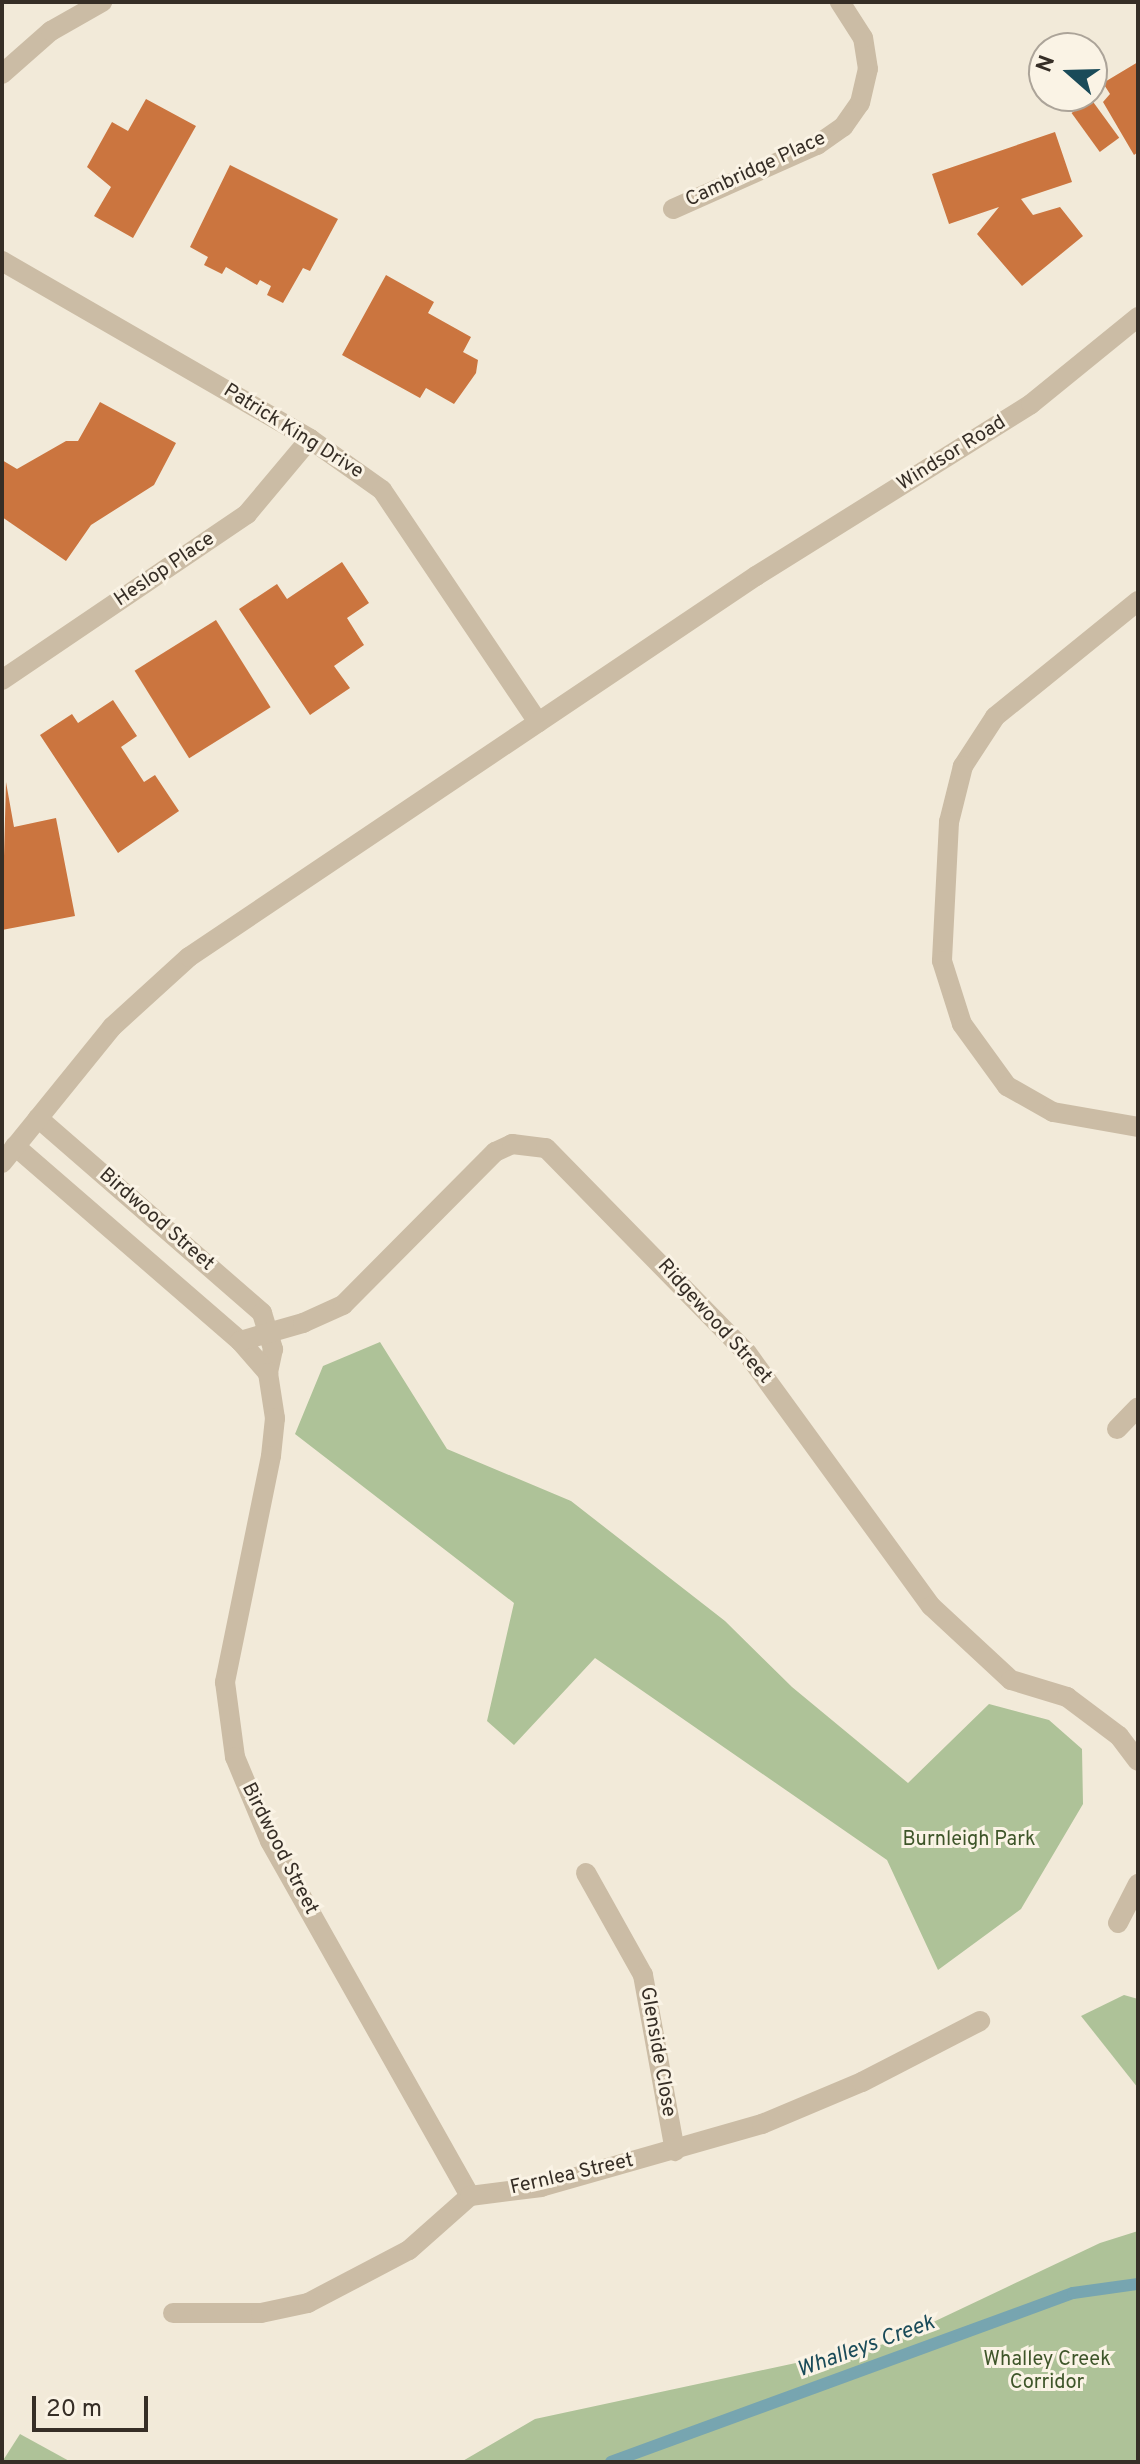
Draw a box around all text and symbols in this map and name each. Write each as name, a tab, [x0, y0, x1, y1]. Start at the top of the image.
north arrow	[1028, 32, 1108, 112]
text: N	[1031, 52, 1062, 76]
street label: Cambridge Place	[682, 127, 830, 213]
street label: Patrick King Drive	[219, 379, 367, 485]
street label: Windsor Road	[893, 411, 1011, 497]
street label: Heslop Place	[110, 528, 220, 612]
street label: Birdwood Street	[93, 1163, 219, 1277]
street label: Ridgewood Street	[652, 1255, 776, 1389]
street label: Birdwood Street	[235, 1779, 323, 1919]
park label: Burnleigh Park	[902, 1828, 1036, 1852]
street label: Glenside Close	[634, 1985, 680, 2119]
street label: Fernlea Street	[508, 2149, 636, 2201]
water label: Whalleys Creek	[794, 2310, 938, 2384]
park label: Whalley Creek Corridor	[983, 2348, 1111, 2395]
scale bar	[36, 2380, 152, 2430]
text: 20 m	[46, 2395, 102, 2425]

